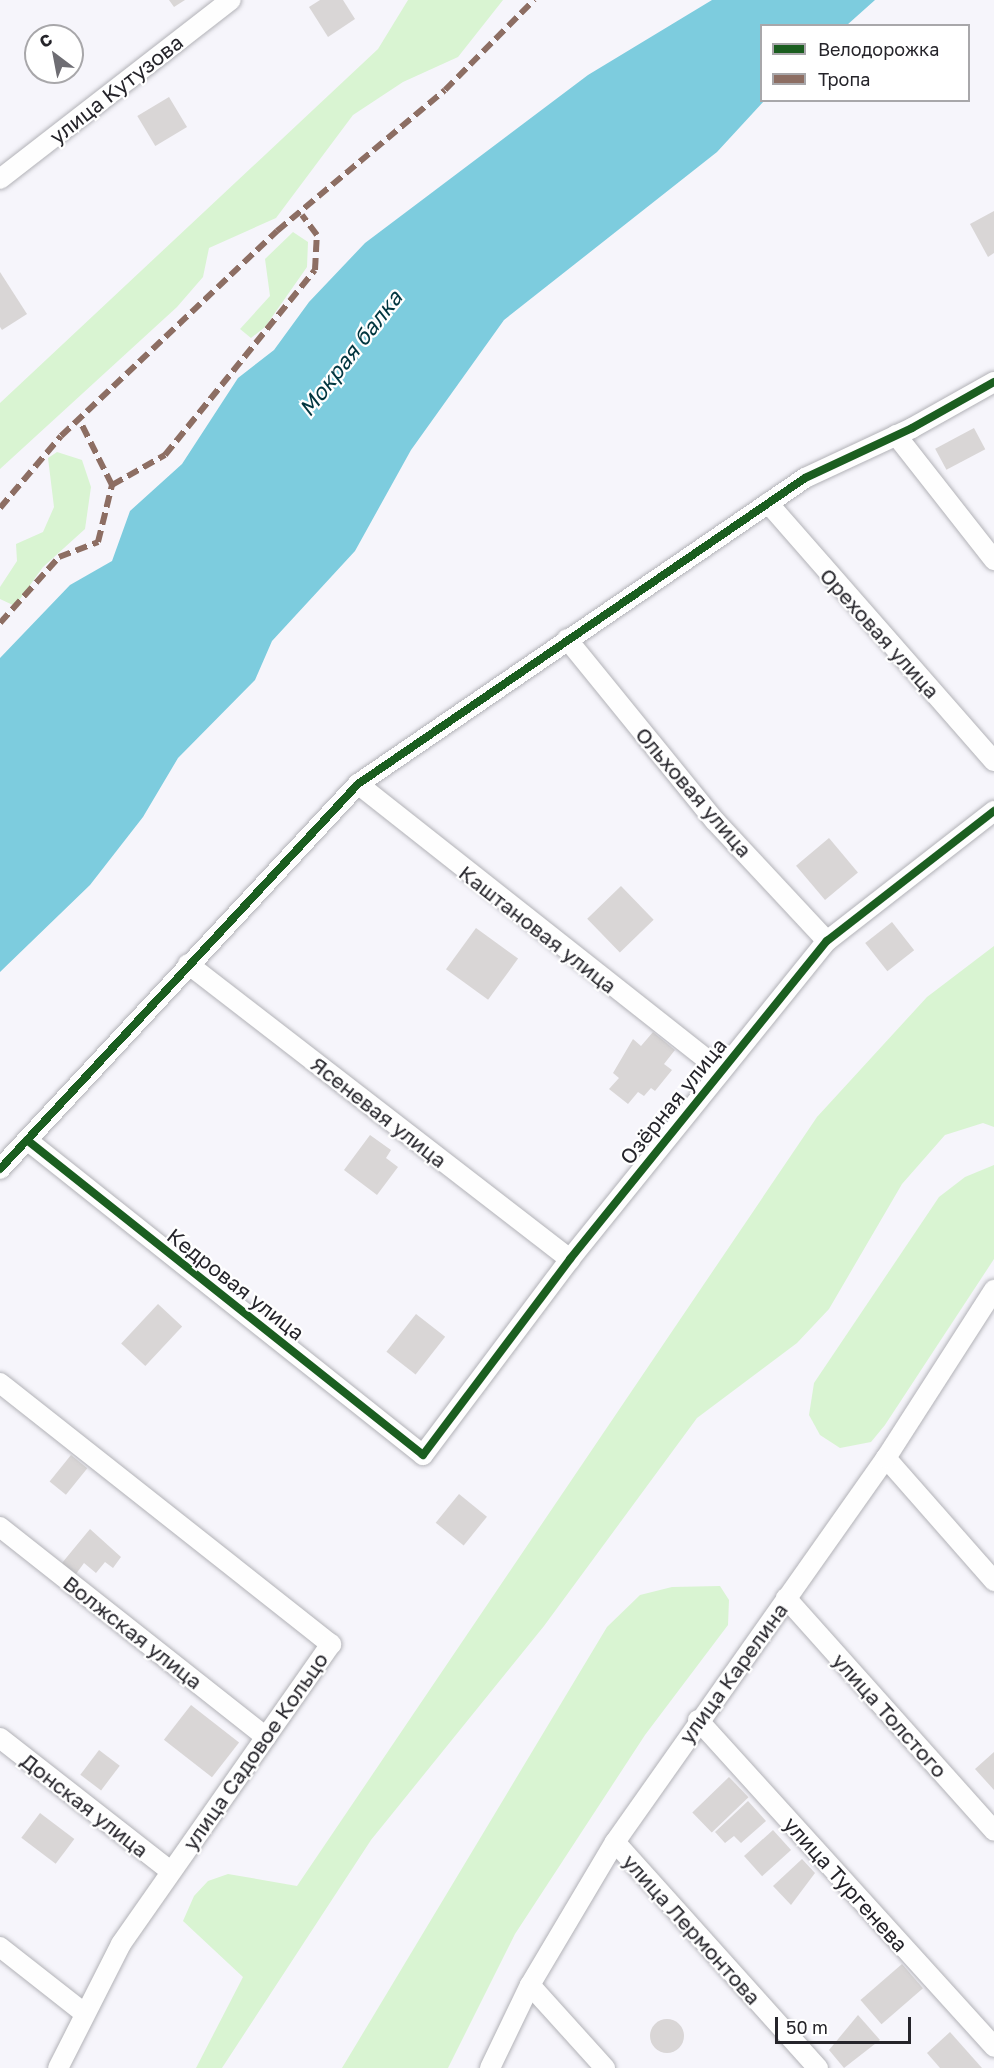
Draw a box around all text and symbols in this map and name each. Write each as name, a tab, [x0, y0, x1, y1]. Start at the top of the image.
north arrow	[24, 24, 84, 84]
legend	[760, 24, 970, 102]
text: С	[35, 29, 56, 52]
street label: улица Кутузова	[44, 29, 188, 149]
text: Велодорожка	[818, 38, 939, 60]
text: Тропа	[818, 68, 870, 90]
water label: Мокрая балка	[293, 285, 407, 421]
street label: Ореховая улица	[815, 563, 945, 703]
street label: Ольховая улица	[631, 722, 757, 862]
street label: Каштановая улица	[454, 860, 622, 998]
street label: Озёрная улица	[614, 1033, 732, 1169]
street label: Ясеневая улица	[306, 1051, 452, 1173]
street label: Кедровая улица	[162, 1223, 310, 1345]
street label: Волжская улица	[59, 1570, 207, 1694]
street label: улица Карелина	[673, 1598, 793, 1748]
street label: улица Садовое Кольцо	[177, 1647, 333, 1855]
street label: улица Толстого	[828, 1648, 952, 1782]
street label: Донская улица	[16, 1748, 154, 1862]
street label: улица Тургенева	[779, 1811, 913, 1957]
street label: улица Лермонтова	[618, 1849, 766, 2009]
scale bar	[778, 2005, 914, 2043]
text: 50 m	[786, 2016, 828, 2038]

